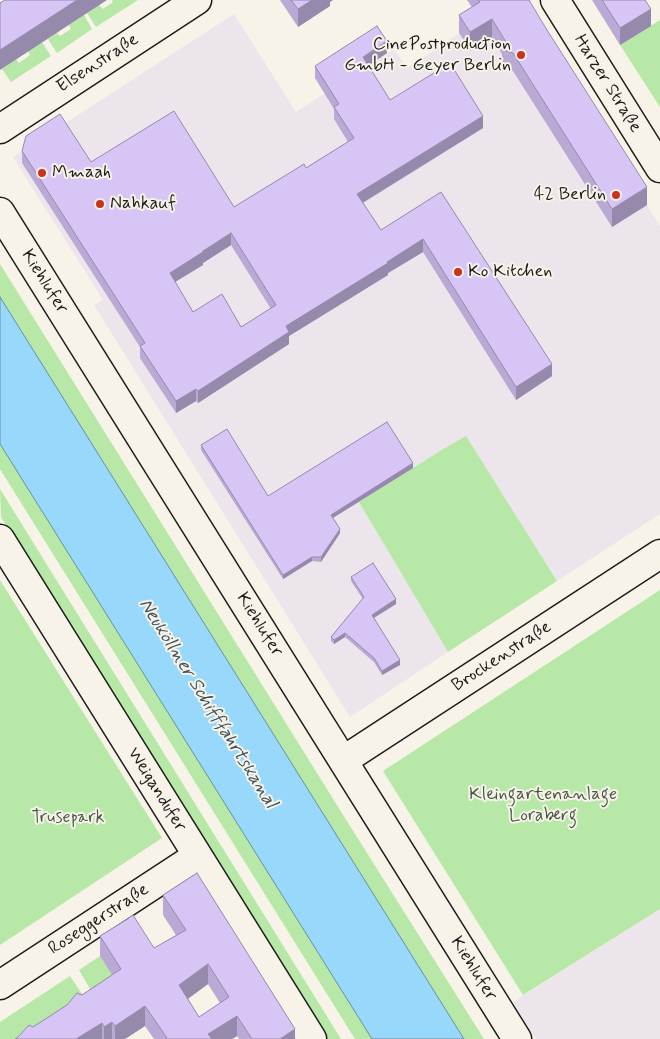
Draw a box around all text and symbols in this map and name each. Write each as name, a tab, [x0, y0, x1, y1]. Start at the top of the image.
street label: Elsenstraße	[53, 30, 143, 98]
street label: Harzer Straße	[568, 31, 646, 137]
place label: CinePostproduction GmbH - Geyer Berlin	[344, 34, 511, 76]
marker: CinePostproduction GmbH - Geyer Berlin	[515, 49, 527, 61]
place label: Mmaah	[52, 162, 111, 184]
marker: Mmaah	[36, 167, 48, 179]
place label: 42 Berlin	[534, 184, 606, 206]
marker: 42 Berlin	[610, 189, 622, 201]
place label: Nahkauf	[110, 193, 176, 215]
marker: Nahkauf	[94, 198, 106, 210]
street label: Kiehlufer	[16, 246, 72, 318]
place label: Ko Kitchen	[468, 261, 552, 283]
marker: Ko Kitchen	[452, 266, 464, 278]
street label: Kiehlufer	[231, 589, 287, 661]
water label: Neuköllner Schifffahrtskanal	[133, 595, 281, 813]
street label: Brockenstraße	[448, 617, 556, 697]
street label: Weigandufer	[122, 744, 190, 836]
park label: Kleingartenanlage Loraberg	[469, 784, 617, 826]
park label: Trusepark	[32, 807, 104, 829]
street label: Roseggerstraße	[45, 880, 153, 960]
street label: Kiehlufer	[445, 933, 501, 1005]

